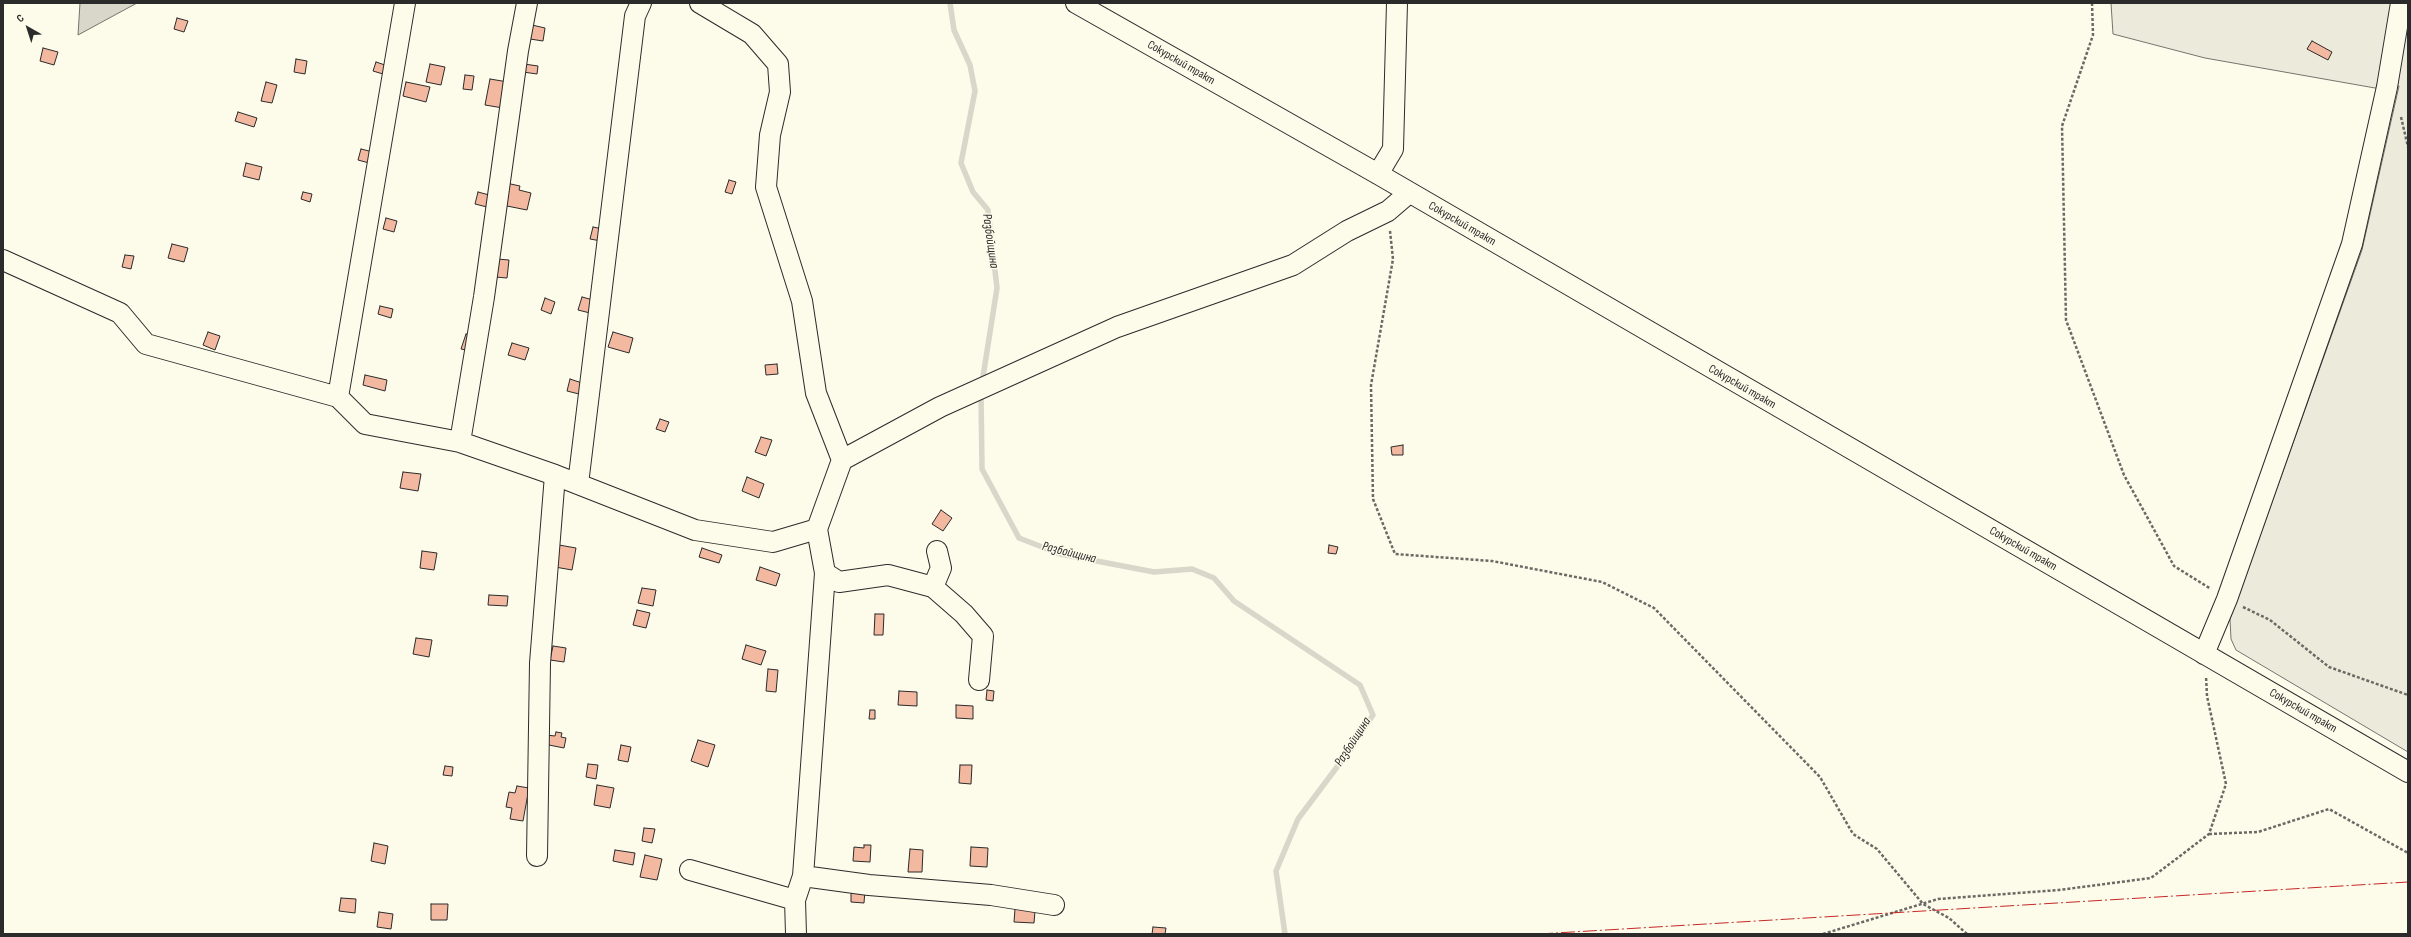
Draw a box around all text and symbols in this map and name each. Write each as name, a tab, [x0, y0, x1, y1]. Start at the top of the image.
north arrow	[8, 8, 48, 48]
text: С	[14, 11, 26, 25]
street label: Сокурский тракт	[1145, 38, 1217, 88]
street label: Сокурский тракт	[1426, 199, 1498, 249]
water label: Разбойщина	[978, 213, 1002, 269]
street label: Сокурский тракт	[1706, 362, 1778, 412]
street label: Сокурский тракт	[1987, 524, 2059, 574]
water label: Разбойщина	[1040, 539, 1098, 567]
street label: Сокурский тракт	[2267, 686, 2339, 736]
water label: Разбойщина	[1331, 715, 1375, 769]

